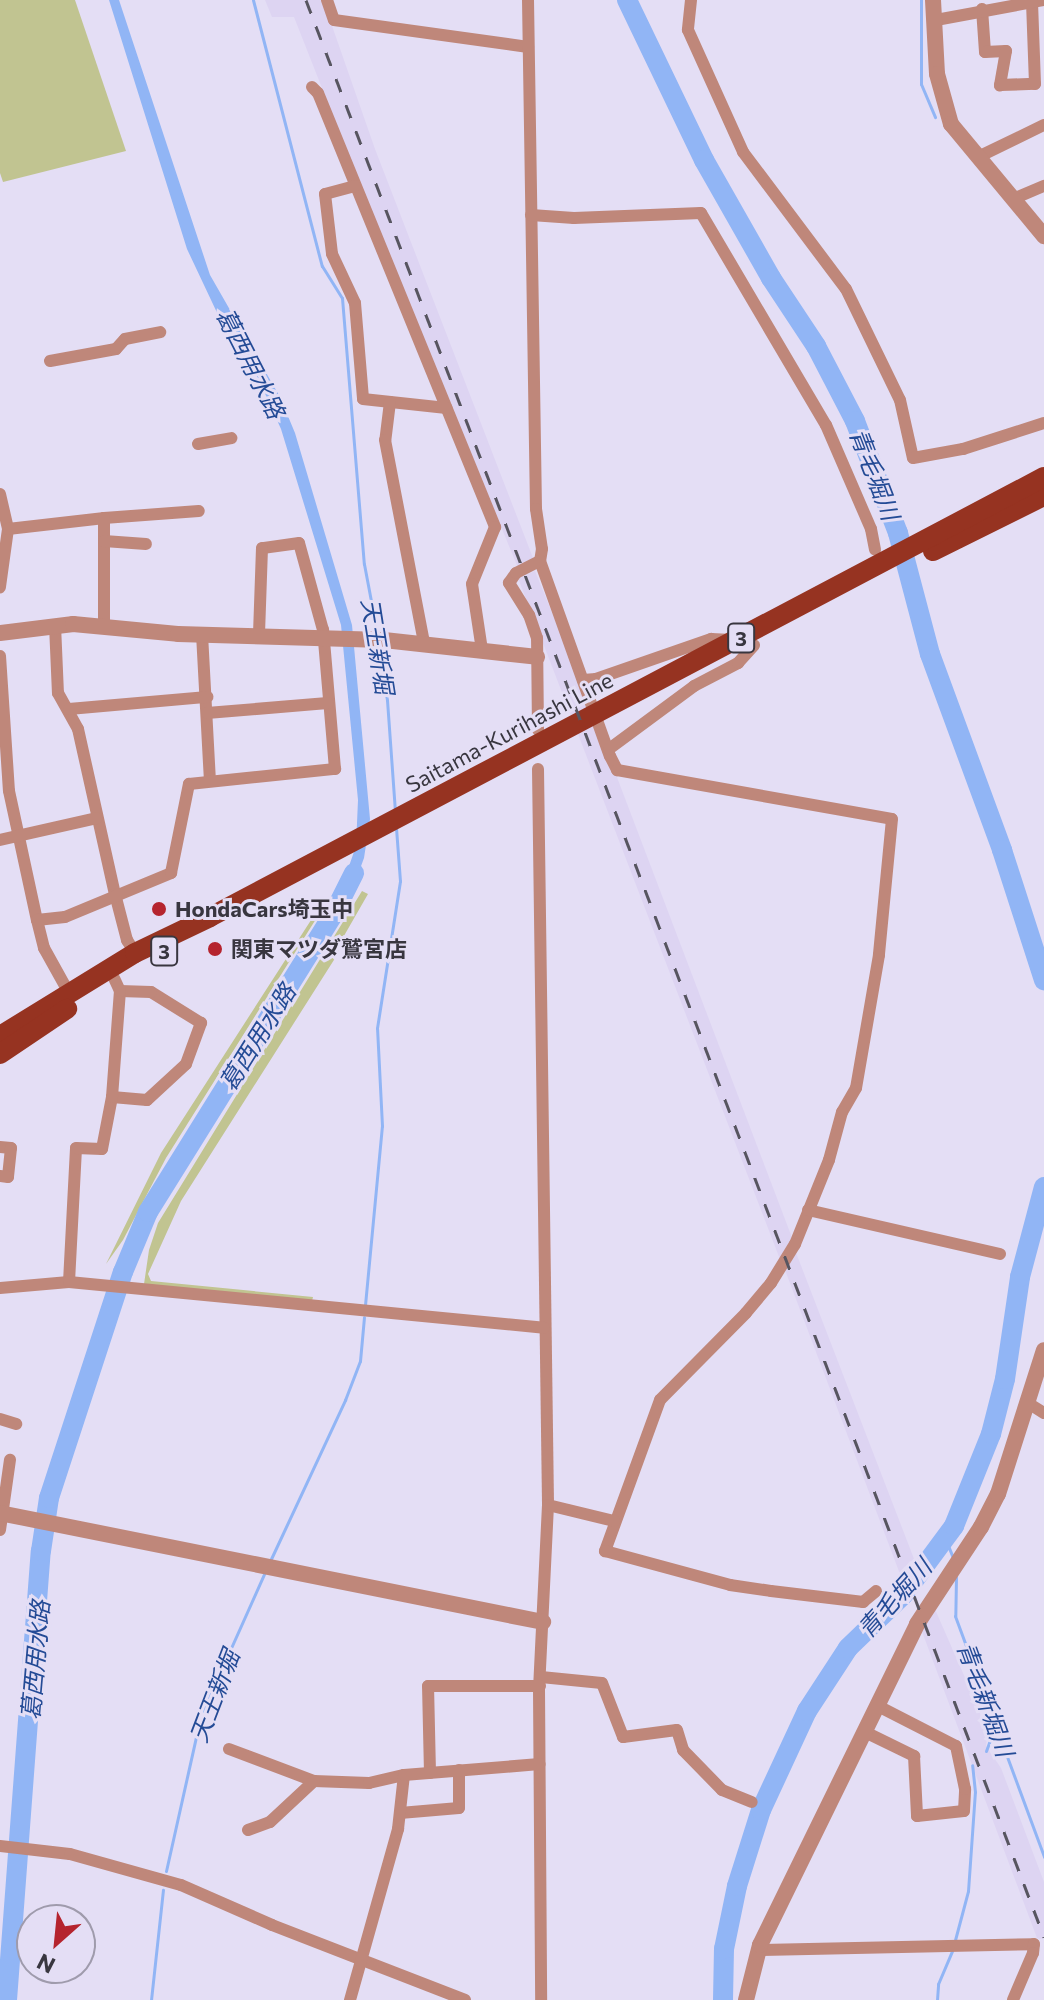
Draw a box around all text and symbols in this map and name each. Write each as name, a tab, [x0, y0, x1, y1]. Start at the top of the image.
water label: 葛西用水路	[211, 303, 291, 423]
water label: 青毛堀川	[844, 424, 906, 524]
water label: 天王新堀	[356, 596, 400, 696]
road number: 3	[727, 622, 755, 654]
street label: Saitama-Kurihashi Line	[401, 666, 617, 798]
place label: HondaCars埼玉中	[175, 896, 353, 922]
marker: HondaCars埼玉中	[150, 900, 168, 918]
road number: 3	[150, 935, 178, 967]
place label: 関東マツダ鷲宮店	[231, 936, 407, 962]
marker: 関東マツダ鷲宮店	[206, 940, 224, 958]
water label: 葛西用水路	[213, 978, 301, 1096]
water label: 青毛堀川	[851, 1553, 937, 1643]
water label: 葛西用水路	[15, 1599, 55, 1721]
water label: 青毛新堀川	[952, 1638, 1020, 1760]
water label: 天王新堀	[183, 1646, 245, 1746]
north arrow	[16, 1904, 96, 1984]
text: N	[32, 1948, 59, 1980]

